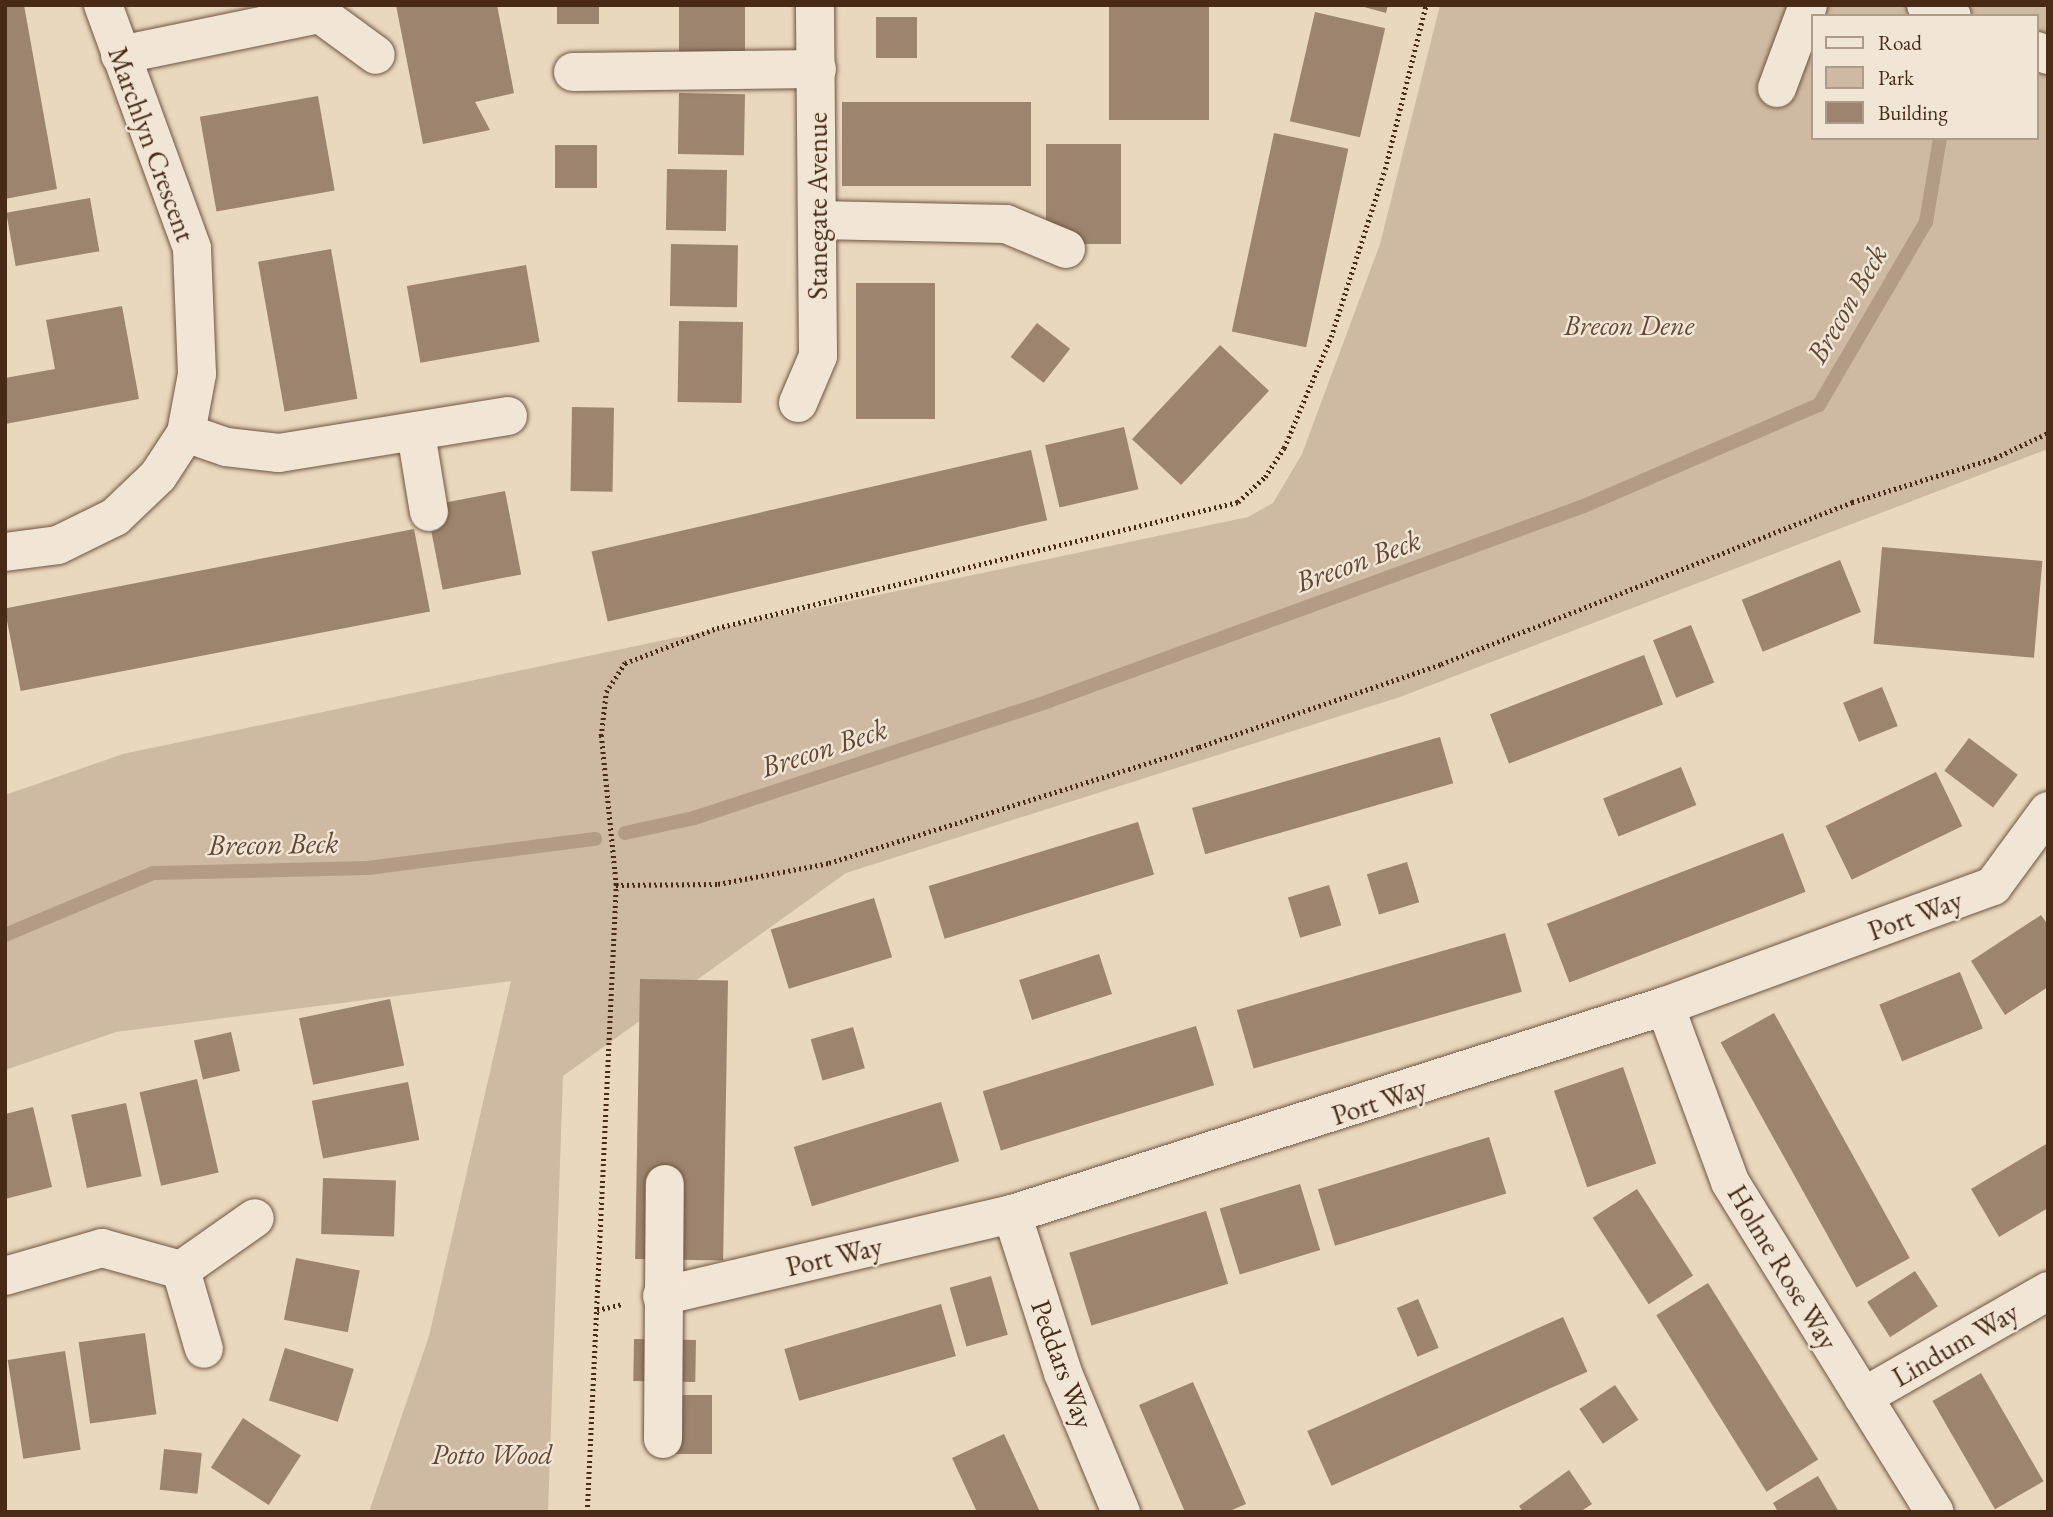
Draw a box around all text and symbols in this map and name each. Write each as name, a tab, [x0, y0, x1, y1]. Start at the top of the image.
legend	[1812, 14, 2039, 140]
text: Road	[1878, 29, 1922, 56]
street label: Marchlyn Crescent	[101, 42, 203, 246]
text: Park	[1878, 64, 1914, 91]
text: Building	[1878, 99, 1948, 126]
street label: Stanegate Avenue	[800, 112, 834, 300]
water label: Brecon Beck	[1799, 238, 1895, 370]
park label: Brecon Dene	[1564, 308, 1694, 342]
water label: Brecon Beck	[1290, 522, 1426, 600]
water label: Brecon Beck	[756, 711, 892, 785]
water label: Brecon Beck	[207, 825, 339, 863]
street label: Port Way	[1863, 883, 1967, 947]
street label: Port Way	[1327, 1070, 1431, 1132]
street label: Holme Rose Way	[1721, 1178, 1845, 1356]
street label: Port Way	[783, 1229, 885, 1283]
street label: Lindum Way	[1886, 1294, 2024, 1394]
street label: Peddars Way	[1024, 1295, 1102, 1433]
park label: Potto Wood	[431, 1437, 553, 1471]

